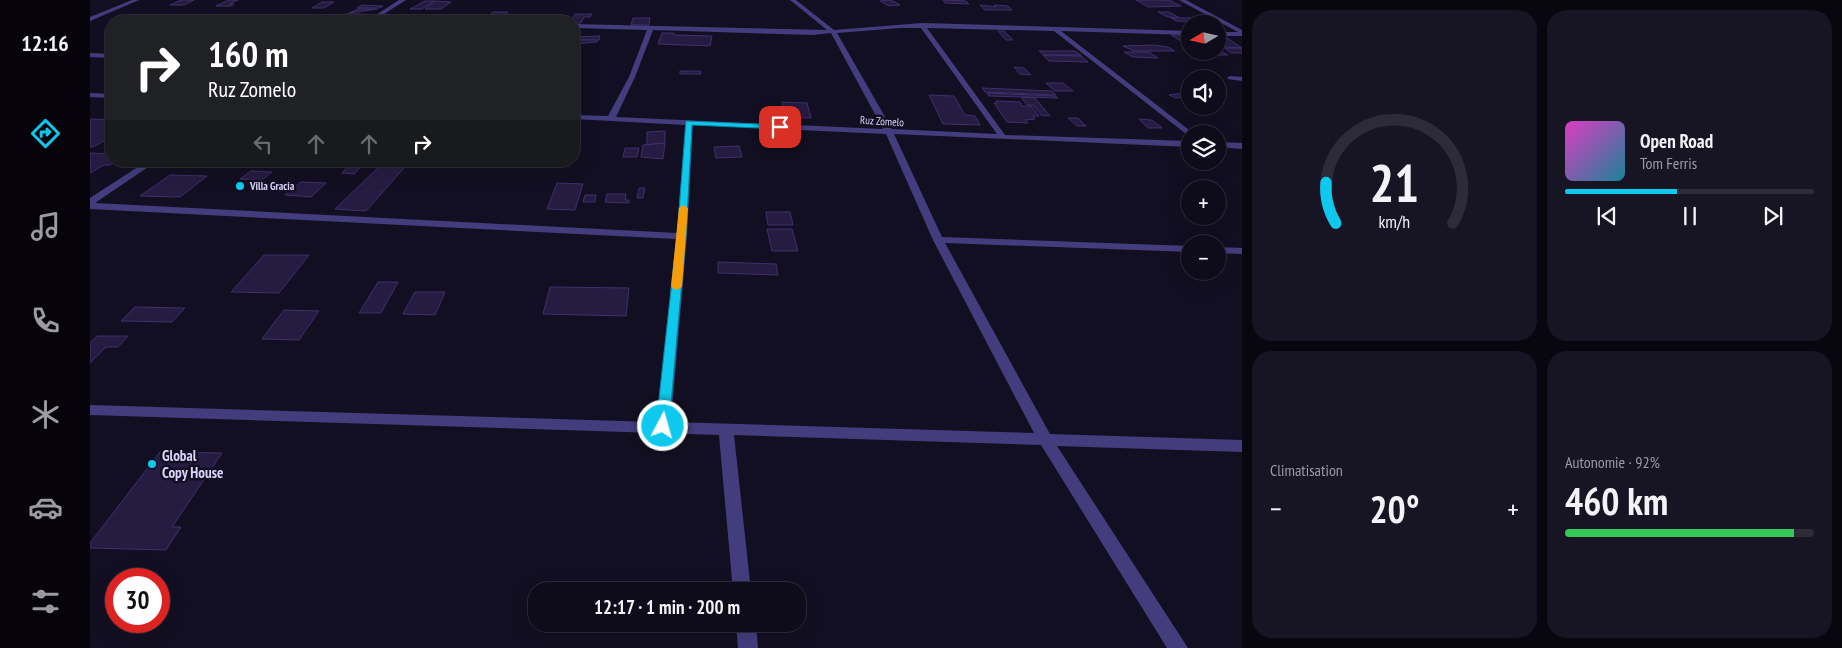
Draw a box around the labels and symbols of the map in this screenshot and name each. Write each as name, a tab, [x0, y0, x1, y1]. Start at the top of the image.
north arrow	[1181, 15, 1226, 60]
pin	[759, 106, 801, 148]
street label: Ruz Zomelo	[860, 113, 905, 129]
place label: Villa Gracia	[249, 179, 295, 193]
marker: Villa Gracia	[234, 180, 246, 192]
position arrow	[636, 399, 688, 451]
place label: Global Copy House	[162, 446, 223, 482]
marker: Global Copy House	[146, 458, 158, 470]
speed limit sign: 30	[105, 568, 170, 633]

